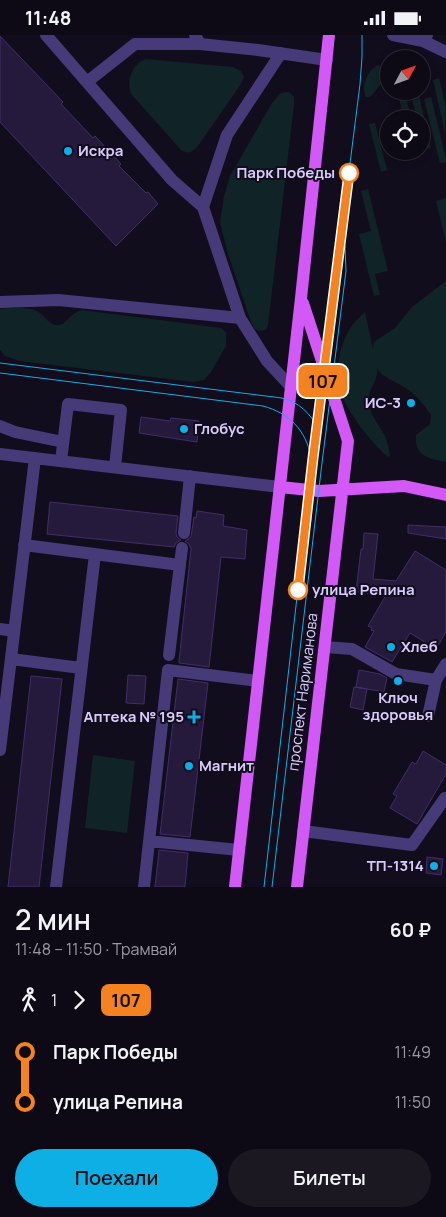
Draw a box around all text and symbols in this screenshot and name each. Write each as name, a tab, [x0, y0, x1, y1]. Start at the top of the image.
text: 11:48	[25, 5, 71, 31]
north arrow	[380, 50, 430, 100]
map controls	[380, 50, 430, 160]
button: locate	[380, 110, 430, 160]
place label: Искра	[78, 140, 123, 161]
marker: Искра	[62, 145, 74, 157]
place label: Парк Победы	[236, 162, 335, 183]
marker: Парк Победы	[339, 163, 359, 183]
line badge: 107	[294, 365, 352, 397]
text: 107	[308, 369, 338, 393]
place label: ИС-3	[365, 392, 401, 413]
marker: ИС-3	[405, 397, 417, 409]
place label: Глобус	[194, 418, 245, 439]
marker: Глобус	[178, 423, 190, 435]
place label: улица Репина	[312, 579, 415, 600]
marker: улица Репина	[288, 580, 308, 600]
street label: проспект Нариманова	[282, 612, 323, 772]
place label: Хлеб	[401, 636, 438, 657]
marker: Хлеб	[385, 641, 397, 653]
marker: Ключ здоровья	[392, 675, 404, 687]
place label: Ключ здоровья	[363, 687, 433, 725]
place label: Аптека № 195	[83, 706, 184, 727]
marker: Аптека № 195	[188, 711, 200, 723]
place label: Магнит	[199, 755, 254, 776]
marker: Магнит	[183, 760, 195, 772]
place label: ТП-1314	[367, 855, 424, 876]
marker: ТП-1314	[428, 860, 440, 872]
text: 2 мин	[15, 900, 91, 938]
text: 60 ₽	[390, 917, 431, 943]
text: 11:48 – 11:50 · Трамвай	[15, 938, 177, 960]
icon: walk	[15, 986, 43, 1014]
icon: forward	[65, 986, 93, 1014]
text: 107	[111, 988, 141, 1012]
text: 1	[51, 989, 57, 1011]
text: Парк Победы	[53, 1039, 178, 1065]
text: 11:49	[395, 1041, 431, 1063]
text: улица Репина	[53, 1089, 183, 1115]
text: 11:50	[395, 1091, 431, 1113]
button: Поехали	[15, 1149, 218, 1207]
button: Билеты	[228, 1149, 431, 1207]

